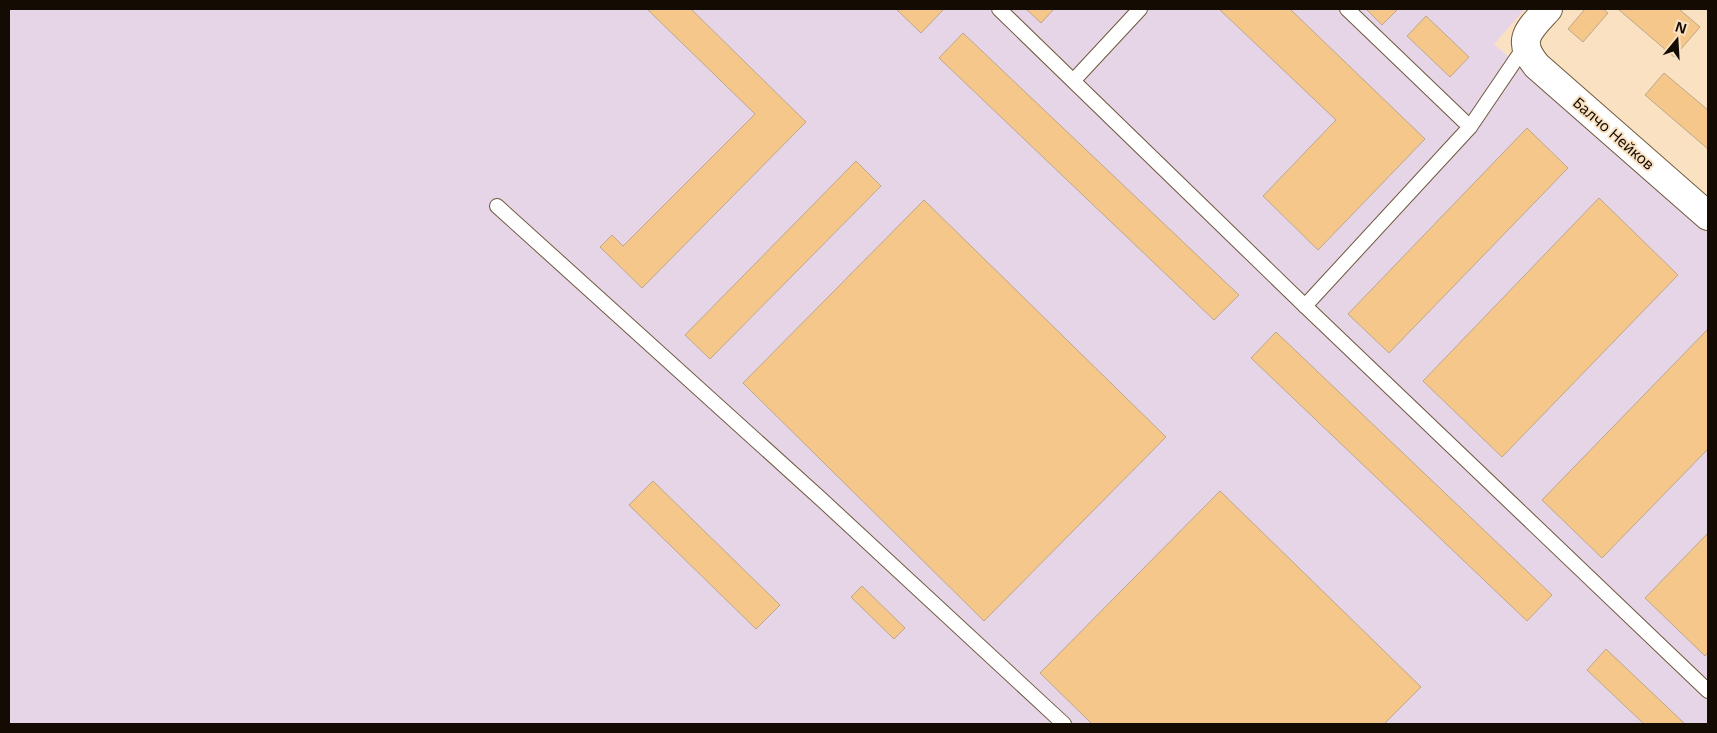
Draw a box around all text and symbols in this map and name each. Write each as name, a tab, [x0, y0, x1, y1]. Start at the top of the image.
north arrow	[1652, 15, 1702, 65]
text: N	[1673, 16, 1690, 38]
street label: Балчо Нейков	[1569, 92, 1659, 174]

